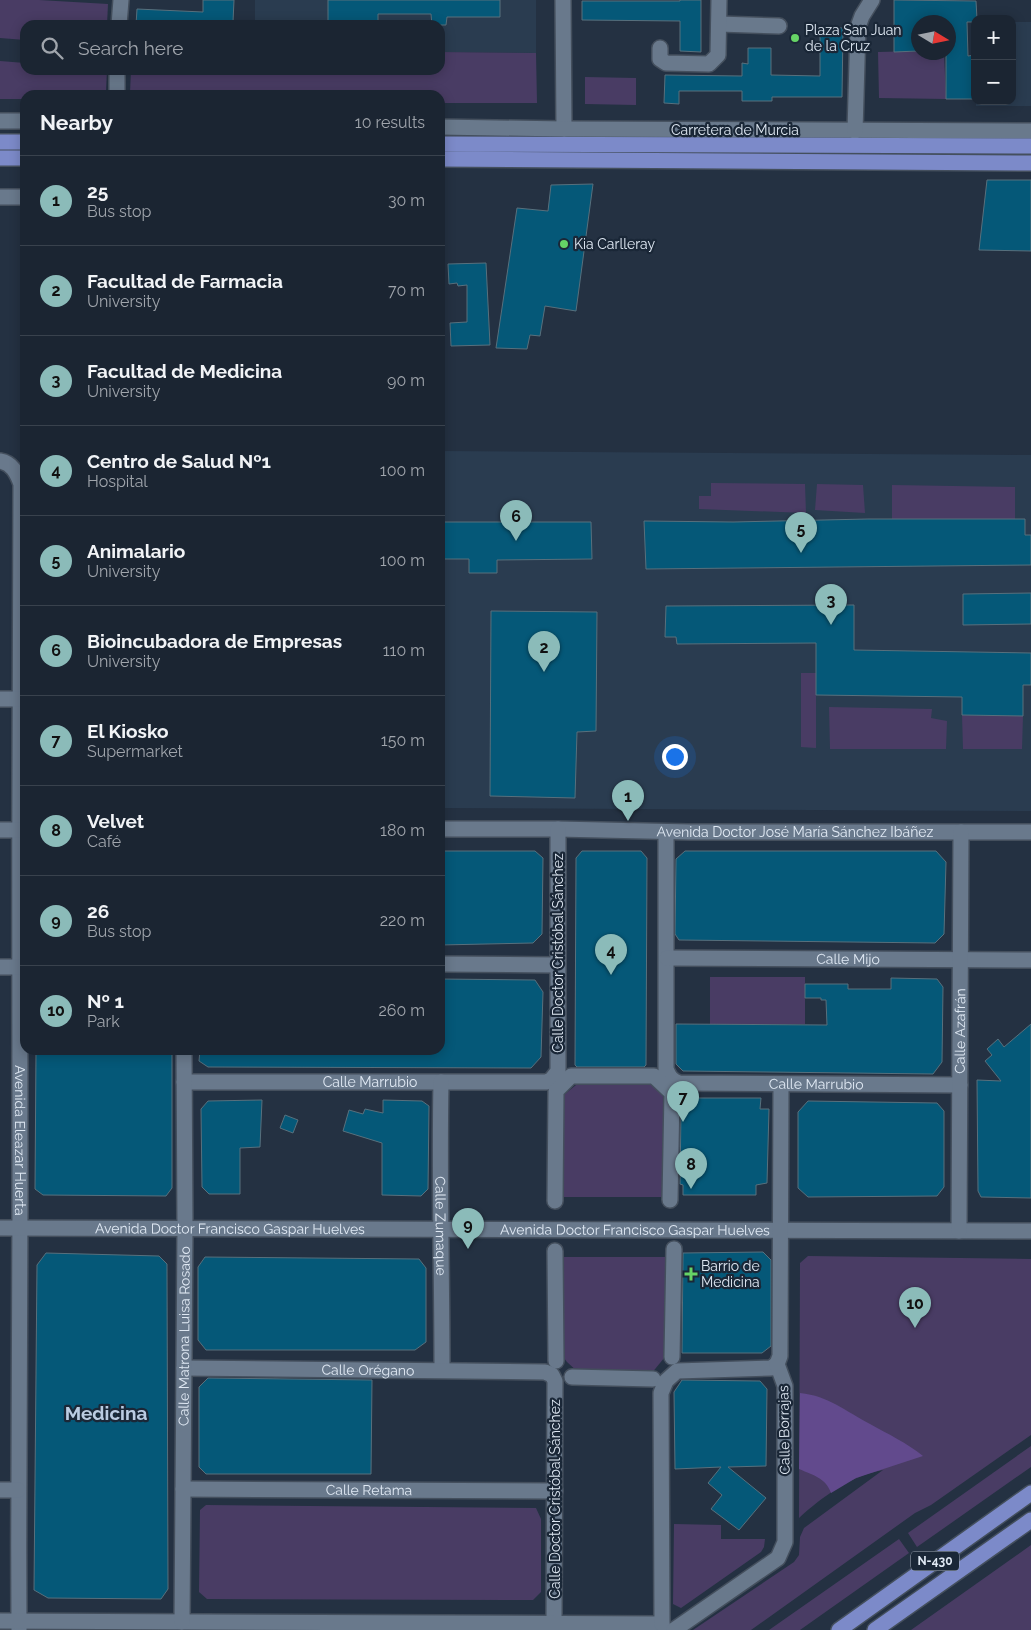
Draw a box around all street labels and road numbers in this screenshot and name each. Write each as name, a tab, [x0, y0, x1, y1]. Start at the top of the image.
street label: Carretera de Murcia	[671, 122, 799, 138]
street label: Avenida Doctor José María Sánchez Ibáñez	[656, 823, 933, 840]
street label: Calle Doctor Cristóbal Sánchez	[550, 853, 566, 1053]
street label: Calle Mijo	[816, 951, 880, 967]
street label: Calle Azafrán	[952, 988, 968, 1074]
street label: Avenida Eleazar Huerta	[12, 1065, 28, 1216]
street label: Calle Marrubio	[323, 1074, 417, 1090]
street label: Calle Marrubio	[769, 1076, 864, 1092]
street label: Calle Zumaque	[432, 1176, 449, 1276]
street label: Avenida Doctor Francisco Gaspar Huelves	[95, 1220, 365, 1237]
street label: Avenida Doctor Francisco Gaspar Huelves	[500, 1221, 770, 1238]
street label: Calle Matrona Luisa Rosado	[175, 1246, 193, 1426]
street label: Calle Orégano	[321, 1362, 415, 1379]
street label: Calle Borrajas	[775, 1385, 793, 1475]
street label: Calle Doctor Cristóbal Sánchez	[547, 1399, 563, 1599]
street label: Calle Retama	[326, 1482, 412, 1498]
road number: N-430	[911, 1552, 959, 1570]

